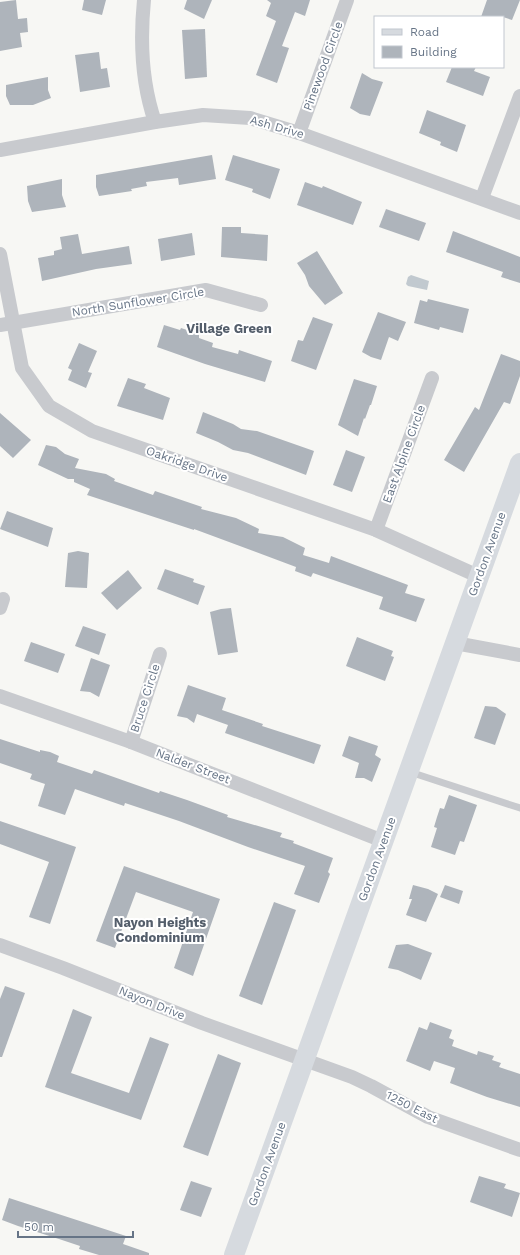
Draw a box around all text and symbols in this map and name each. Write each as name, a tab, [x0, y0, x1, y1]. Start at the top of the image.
legend	[374, 16, 504, 68]
street label: Pinewood Circle	[300, 19, 346, 113]
text: Road	[410, 25, 439, 39]
text: Building	[410, 45, 457, 59]
street label: Ash Drive	[248, 113, 306, 141]
street label: North Sunflower Circle	[71, 285, 205, 319]
district label: Village Green	[186, 321, 272, 336]
street label: East Alpine Circle	[380, 403, 428, 505]
street label: Oakridge Drive	[144, 443, 230, 485]
street label: Gordon Avenue	[465, 510, 509, 598]
street label: Bruce Circle	[127, 662, 163, 734]
street label: Nalder Street	[154, 745, 232, 787]
street label: Gordon Avenue	[355, 815, 399, 903]
district label: Nayon Heights Condominium	[114, 915, 206, 945]
street label: Nayon Drive	[117, 983, 187, 1023]
street label: 1250 East	[384, 1088, 440, 1126]
street label: Gordon Avenue	[245, 1120, 289, 1208]
scale bar	[18, 1213, 133, 1239]
text: 50 m	[24, 1220, 54, 1234]

